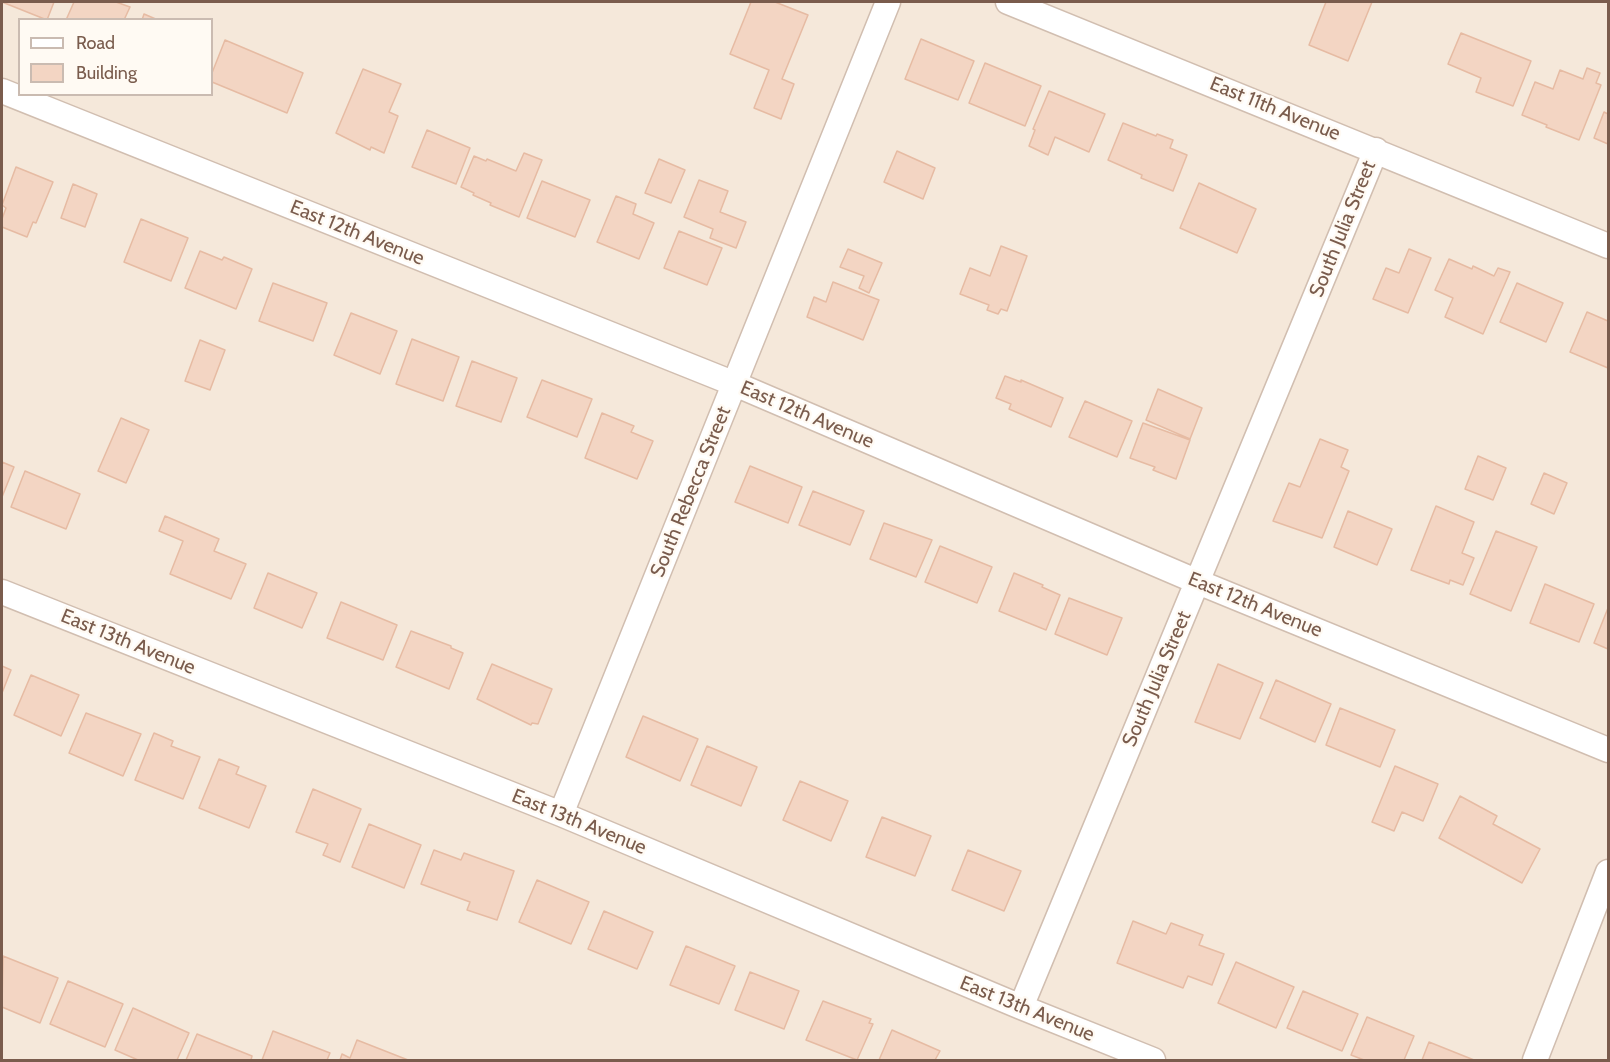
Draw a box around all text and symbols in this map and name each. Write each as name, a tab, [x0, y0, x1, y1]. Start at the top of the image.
legend	[18, 18, 213, 96]
text: Road	[76, 32, 115, 54]
text: Building	[76, 62, 137, 84]
street label: East 11th Avenue	[1206, 72, 1344, 146]
street label: South Julia Street	[1305, 157, 1381, 301]
street label: East 12th Avenue	[286, 195, 428, 271]
street label: East 12th Avenue	[737, 376, 877, 454]
street label: South Rebecca Street	[646, 403, 736, 581]
street label: East 12th Avenue	[1184, 567, 1326, 643]
street label: East 13th Avenue	[57, 604, 199, 680]
street label: South Julia Street	[1118, 608, 1196, 750]
street label: East 13th Avenue	[508, 784, 650, 860]
street label: East 13th Avenue	[956, 971, 1098, 1047]

